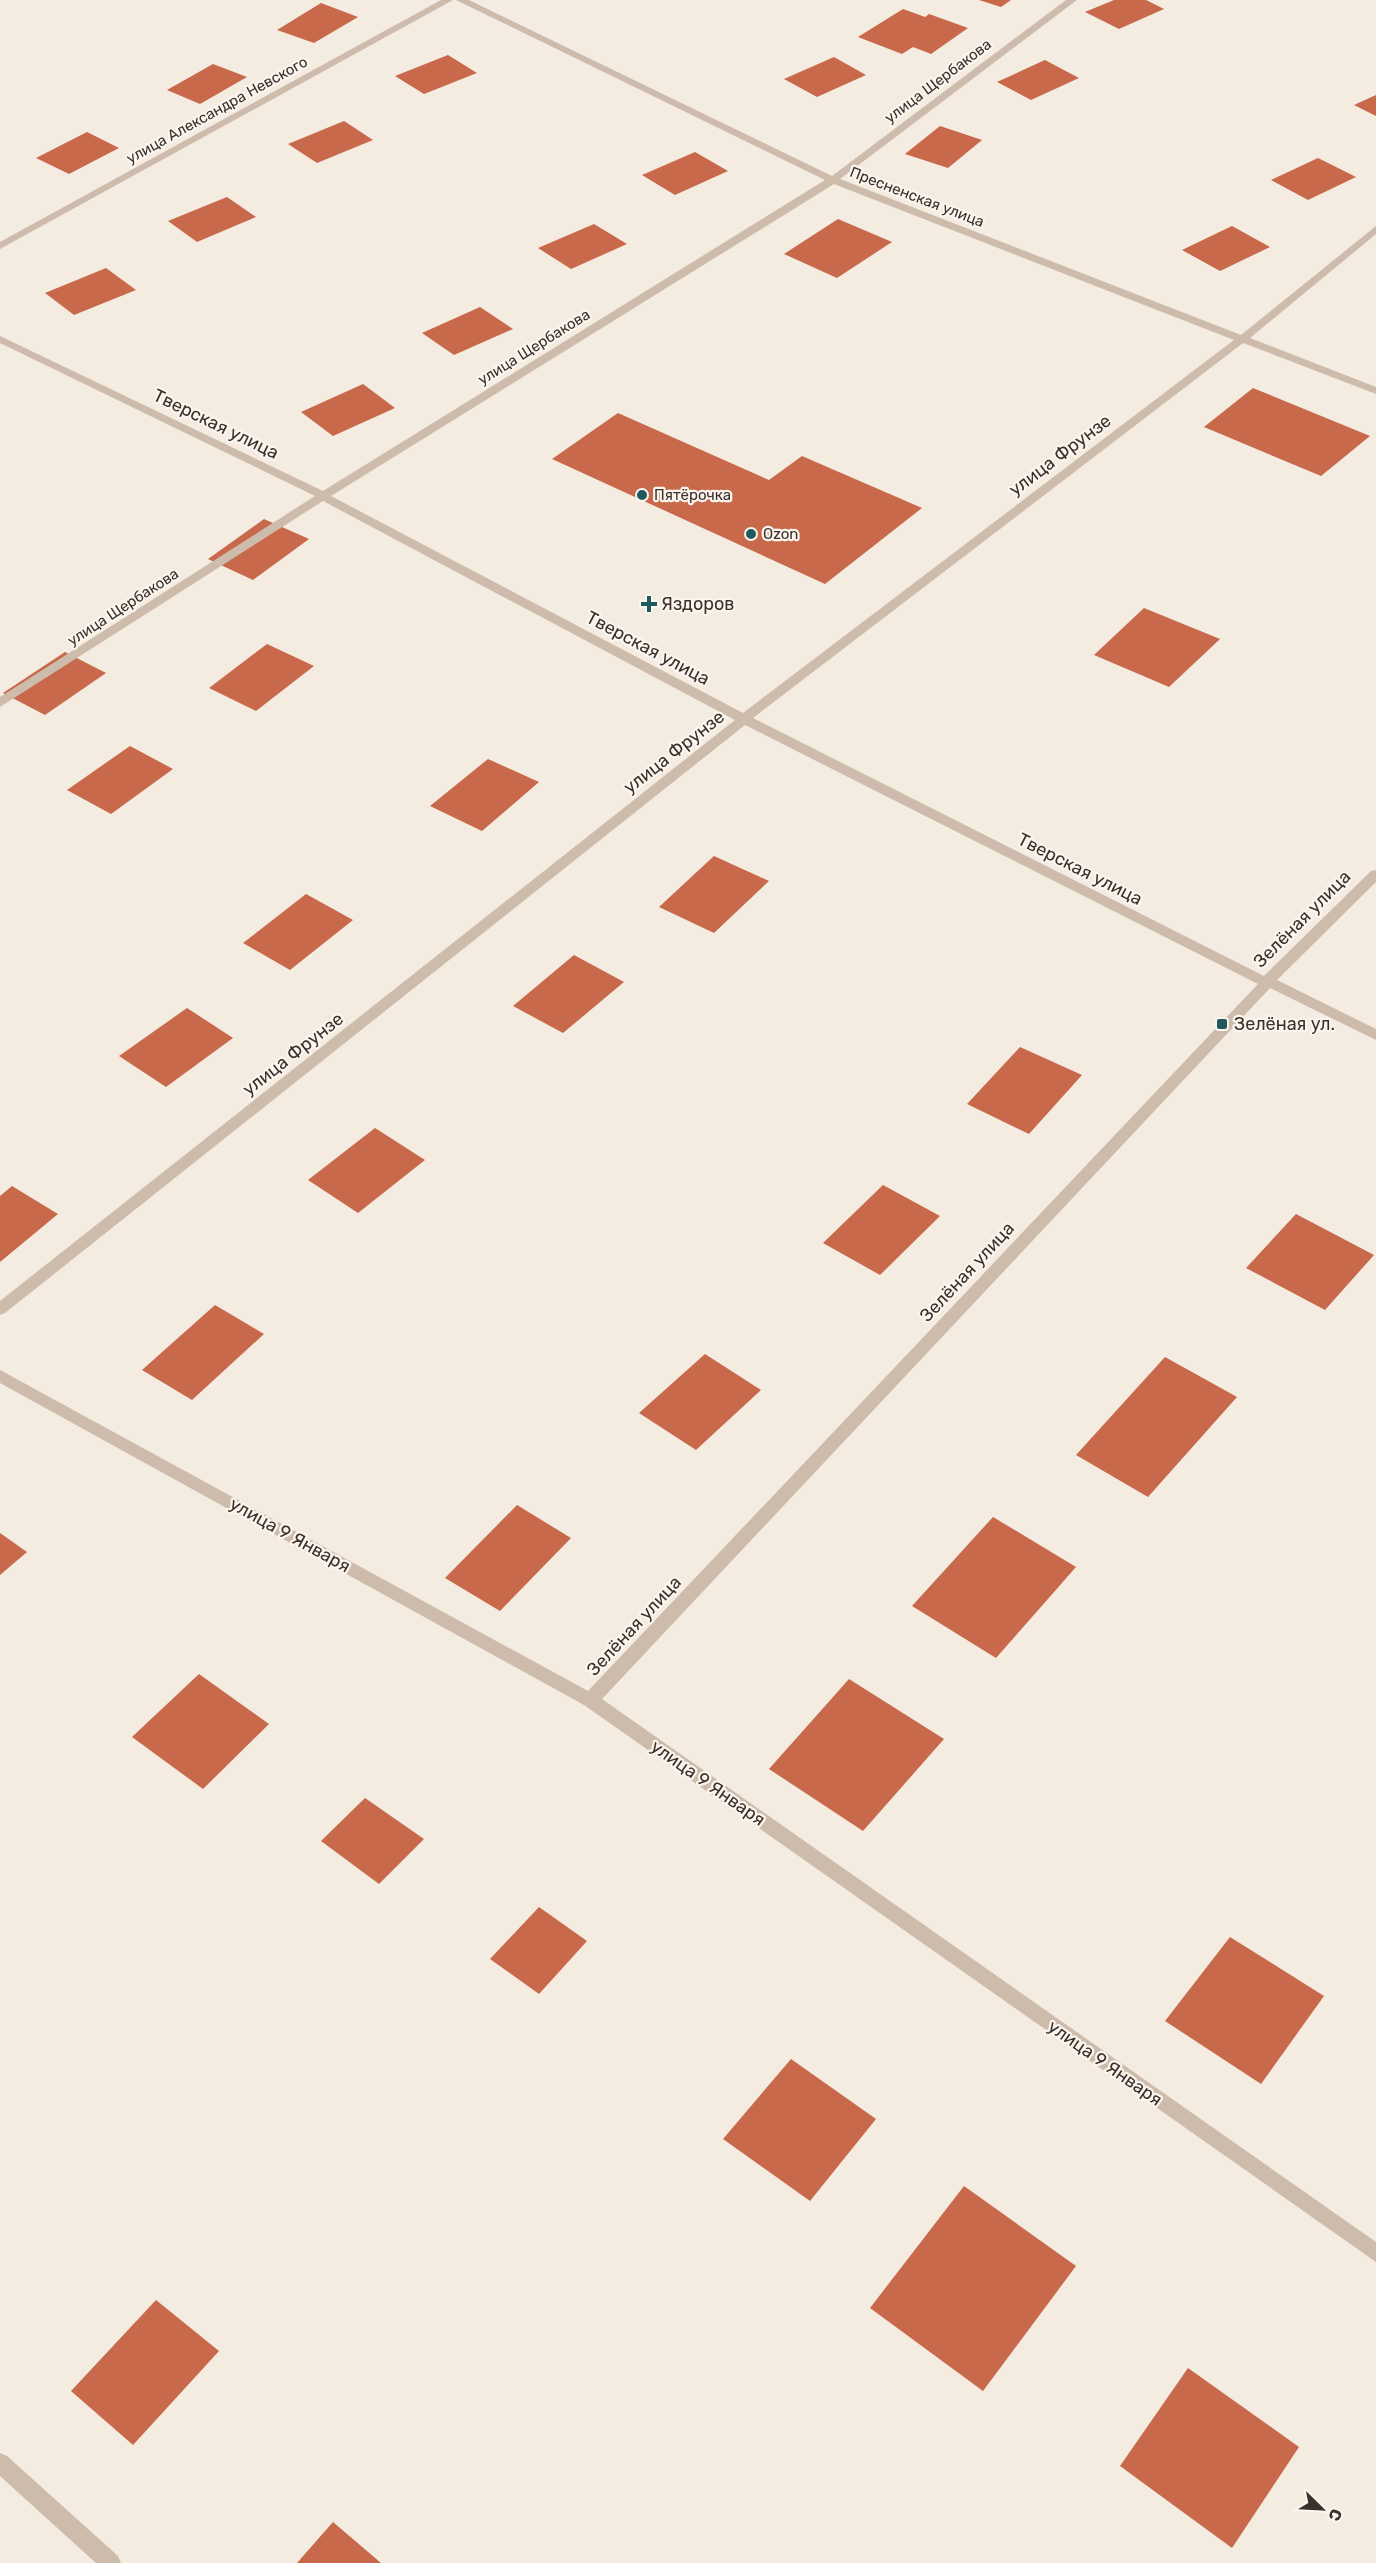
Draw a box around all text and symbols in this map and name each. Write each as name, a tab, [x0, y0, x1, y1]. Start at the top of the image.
street label: улица Щербакова	[881, 35, 995, 127]
street label: улица Александра Невского	[123, 53, 311, 167]
street label: Пресненская улица	[847, 163, 987, 231]
street label: улица Щербакова	[475, 305, 593, 389]
street label: Тверская улица	[150, 384, 282, 464]
street label: улица Фрунзе	[1005, 409, 1115, 501]
place label: Пятёрочка	[654, 486, 731, 504]
marker: Пятёрочка	[635, 488, 649, 502]
place label: Ozon	[763, 525, 798, 543]
marker: Ozon	[744, 527, 758, 541]
street label: улица Щербакова	[64, 564, 182, 650]
place label: Яздоров	[661, 593, 734, 615]
marker: Яздоров	[642, 597, 656, 611]
street label: Тверская улица	[582, 606, 714, 690]
street label: улица Фрунзе	[619, 706, 729, 798]
street label: Тверская улица	[1014, 828, 1146, 910]
street label: Зелёная улица	[1249, 866, 1355, 972]
street label: улица Фрунзе	[238, 1008, 348, 1100]
place label: Зелёная ул.	[1234, 1013, 1335, 1035]
marker: Зелёная ул.	[1215, 1017, 1229, 1031]
street label: Зелёная улица	[915, 1217, 1019, 1327]
street label: улица 9 Января	[226, 1493, 354, 1577]
street label: Зелёная улица	[582, 1571, 686, 1681]
street label: улица 9 Января	[647, 1735, 769, 1831]
street label: улица 9 Января	[1044, 2015, 1166, 2111]
north arrow	[1292, 2479, 1352, 2539]
text: С	[1324, 2506, 1346, 2524]

